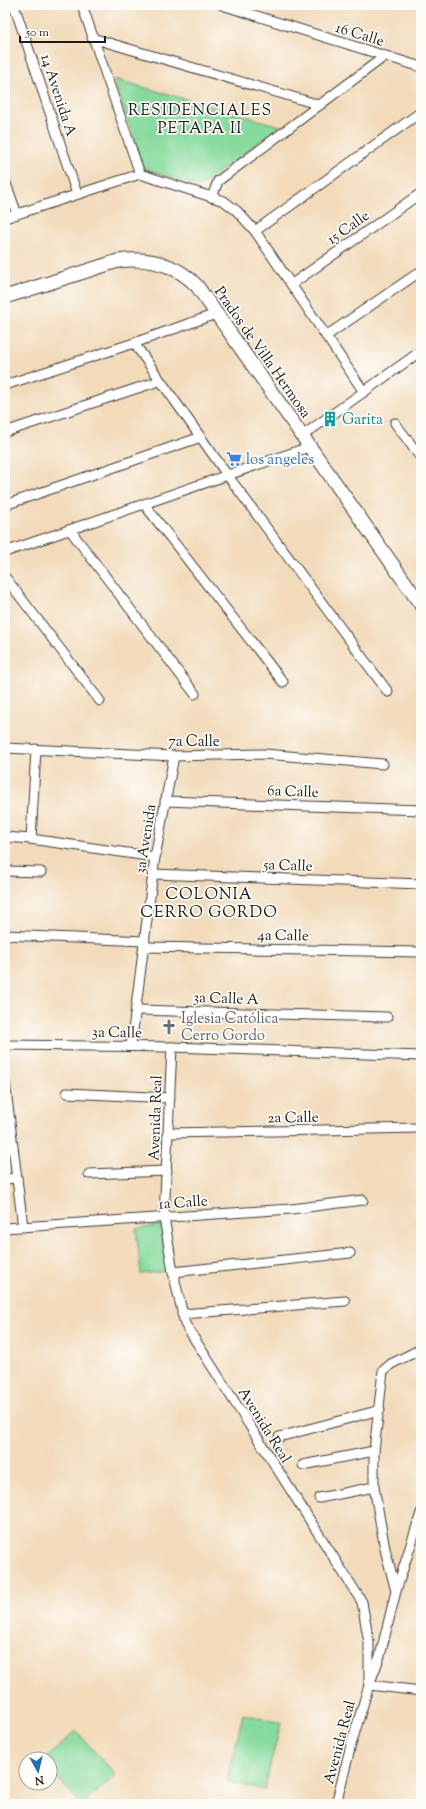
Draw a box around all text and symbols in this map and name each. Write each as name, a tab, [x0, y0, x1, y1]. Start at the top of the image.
scale bar	[20, 18, 105, 44]
street label: 16 Calle	[333, 18, 386, 53]
text: 50 m	[25, 24, 49, 42]
street label: 14 Avenida A	[34, 52, 81, 139]
district label: RESIDENCIALES PETAPA II	[128, 100, 272, 141]
street label: 15 Calle	[323, 206, 374, 250]
street label: Prados de Villa Hermosa	[208, 283, 315, 423]
building icon: Garita	[321, 410, 339, 428]
place label: Garita	[342, 410, 383, 431]
supermarket icon: los angeles	[225, 450, 243, 468]
place label: los angeles	[246, 450, 314, 471]
street label: 7a Calle	[168, 732, 220, 753]
street label: 6a Calle	[267, 781, 319, 804]
street label: 3a Avenida	[131, 803, 162, 876]
street label: 5a Calle	[262, 855, 313, 878]
district label: COLONIA CERRO GORDO	[140, 884, 278, 925]
street label: 4a Calle	[257, 926, 309, 947]
street label: 3a Calle A	[193, 988, 259, 1011]
place label: Iglesia Católica Cerro Gordo	[181, 1009, 279, 1047]
church icon: Iglesia Católica Cerro Gordo	[160, 1018, 178, 1036]
street label: 3a Calle	[92, 1023, 142, 1044]
street label: Avenida Real	[145, 1075, 168, 1161]
street label: 2a Calle	[267, 1108, 319, 1129]
street label: 1a Calle	[158, 1191, 208, 1216]
street label: Avenida Real	[232, 1384, 295, 1468]
street label: Avenida Real	[319, 1698, 362, 1787]
north arrow	[18, 1751, 58, 1791]
text: N	[34, 1771, 46, 1788]

